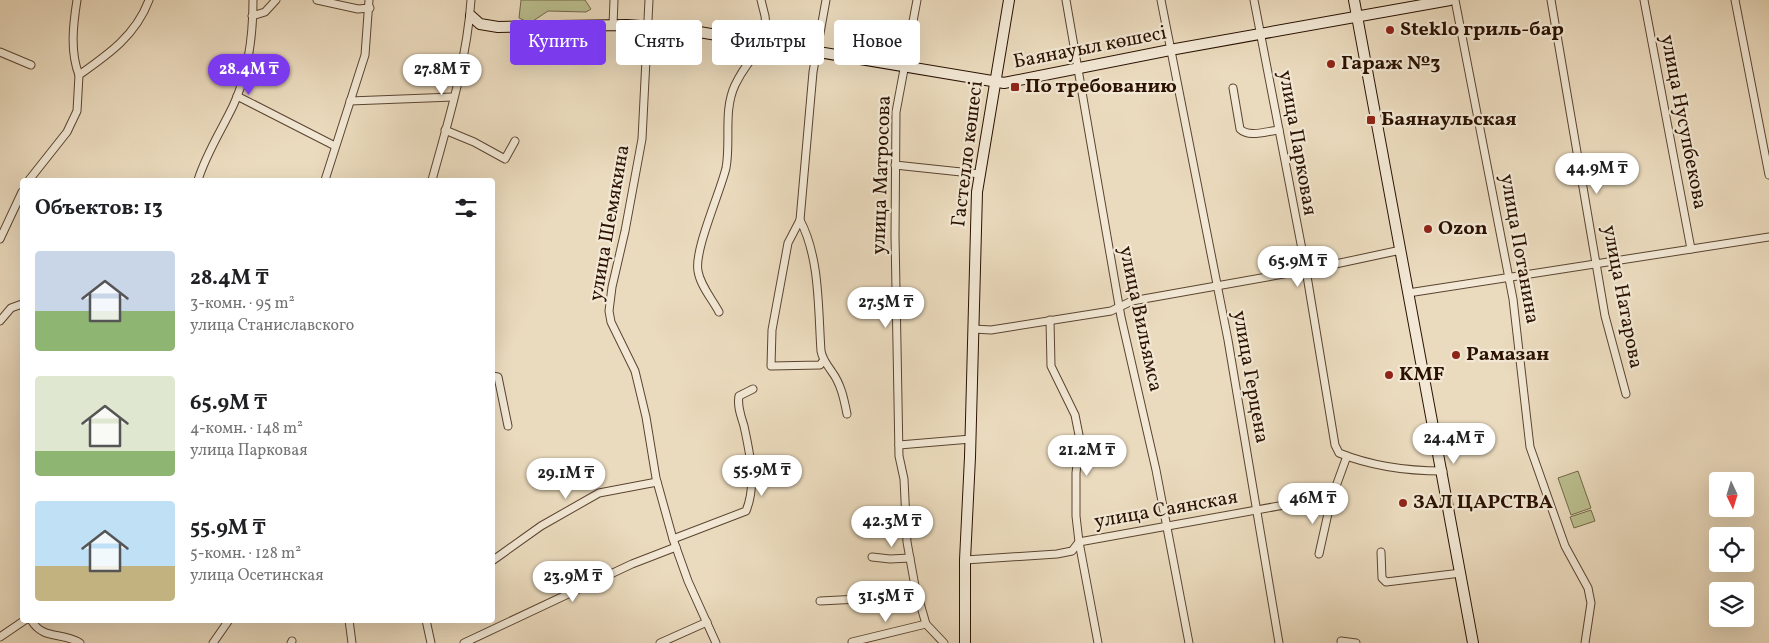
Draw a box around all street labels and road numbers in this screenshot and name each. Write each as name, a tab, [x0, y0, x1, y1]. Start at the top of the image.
street label: Баянауыл көшесі	[1011, 19, 1169, 77]
street label: улица Нусупбекова	[1652, 32, 1714, 212]
street label: улица Парковая	[1270, 68, 1324, 218]
street label: Гастелло көшесі	[945, 79, 991, 229]
street label: улица Матросова	[865, 95, 899, 255]
street label: улица Шемякина	[582, 143, 638, 303]
street label: улица Потанина	[1492, 172, 1546, 326]
street label: улица Натарова	[1594, 223, 1650, 371]
street label: улица Вильямса	[1111, 244, 1169, 395]
street label: улица Герцена	[1225, 308, 1275, 446]
street label: улица Саянская	[1092, 484, 1240, 536]

